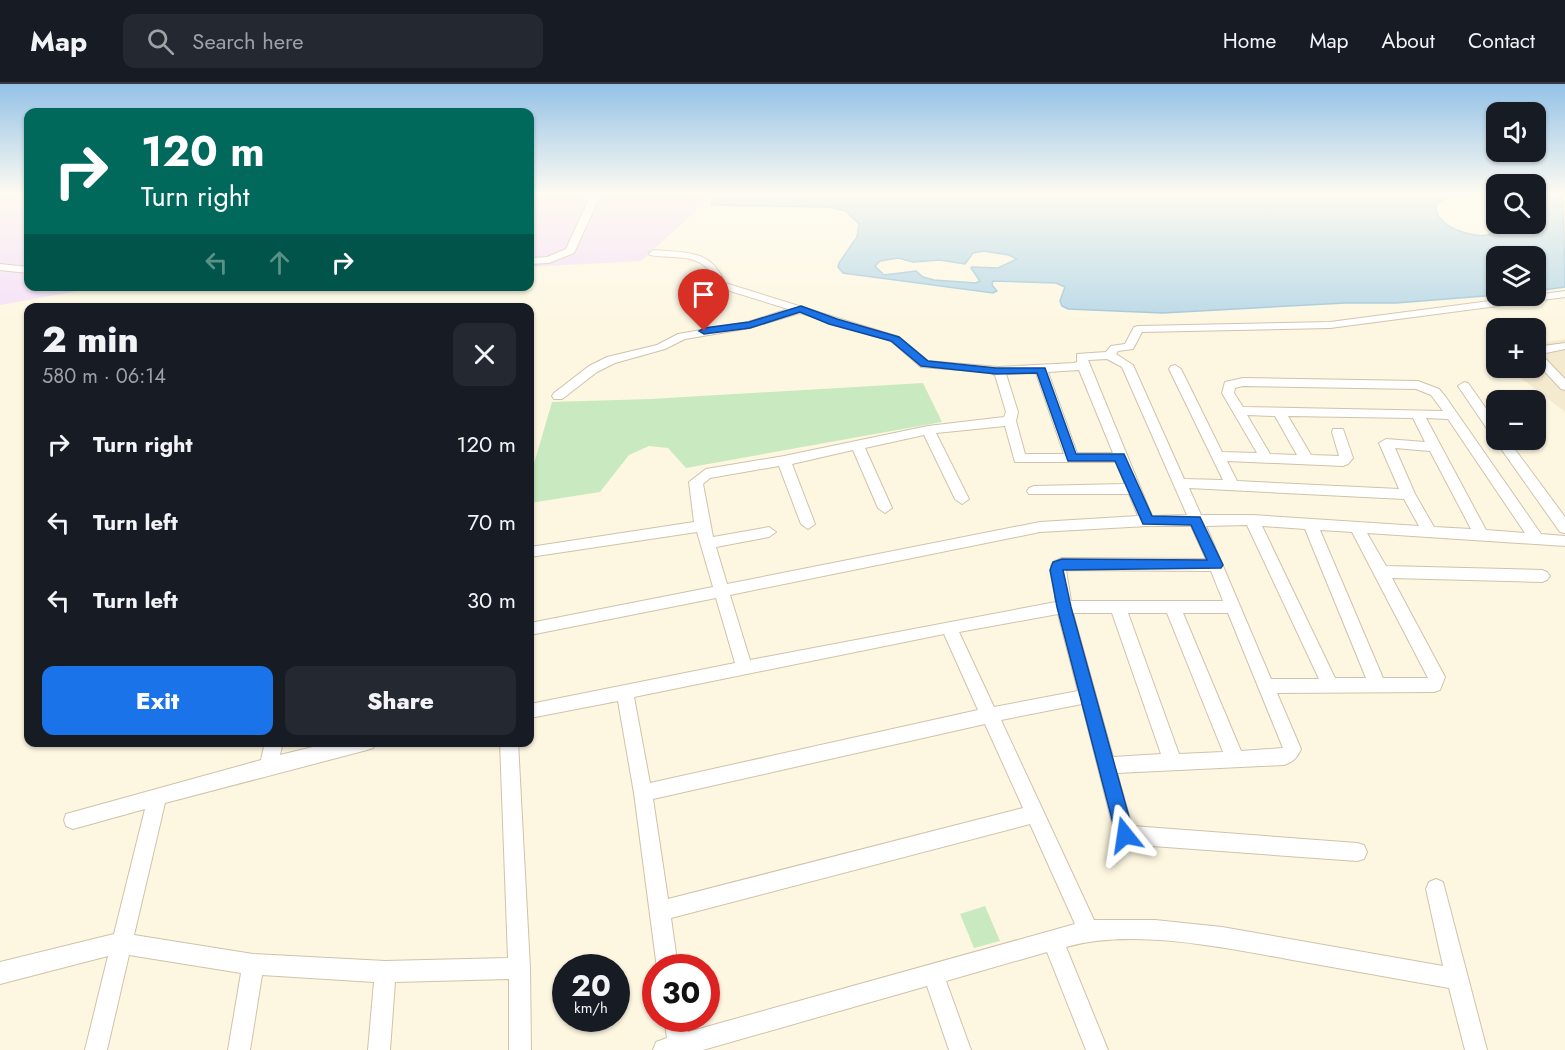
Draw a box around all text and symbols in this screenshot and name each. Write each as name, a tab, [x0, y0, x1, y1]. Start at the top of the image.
search box	[123, 14, 543, 68]
text: Map	[30, 21, 87, 62]
icon: search	[144, 25, 177, 58]
text: Search here	[192, 25, 304, 57]
text: Home	[1223, 26, 1276, 56]
text: Map	[1309, 26, 1349, 56]
text: About	[1382, 26, 1435, 56]
text: Contact	[1468, 26, 1535, 56]
map controls	[1486, 102, 1546, 450]
button: sound	[1486, 102, 1546, 162]
text: 120 m	[141, 121, 265, 182]
icon: right	[42, 132, 120, 210]
button: search	[1486, 174, 1546, 234]
text: Turn right	[141, 177, 249, 216]
icon: left	[200, 246, 233, 279]
icon: ahead	[263, 246, 296, 279]
icon: right	[326, 246, 359, 279]
button: layers	[1486, 246, 1546, 306]
pin	[678, 269, 729, 331]
icon: arrive	[687, 278, 720, 311]
text: 2 min	[42, 313, 139, 365]
button: +	[1486, 318, 1546, 378]
button: close	[453, 323, 516, 386]
text: 580 m · 06:14	[42, 362, 166, 391]
button: −	[1486, 390, 1546, 450]
icon: right	[42, 428, 75, 461]
text: Turn right	[93, 428, 193, 460]
text: 120 m	[457, 428, 516, 460]
icon: left	[42, 506, 75, 539]
text: Turn left	[93, 506, 178, 538]
text: 70 m	[467, 506, 516, 538]
icon: left	[42, 584, 75, 617]
text: Turn left	[93, 584, 178, 616]
text: 30 m	[467, 584, 516, 616]
button: Exit	[42, 666, 273, 735]
button: Share	[285, 666, 516, 735]
position arrow	[1093, 803, 1157, 867]
speed limit sign: 30	[642, 954, 720, 1032]
text: 20	[571, 964, 611, 1007]
text: km/h	[574, 997, 608, 1019]

